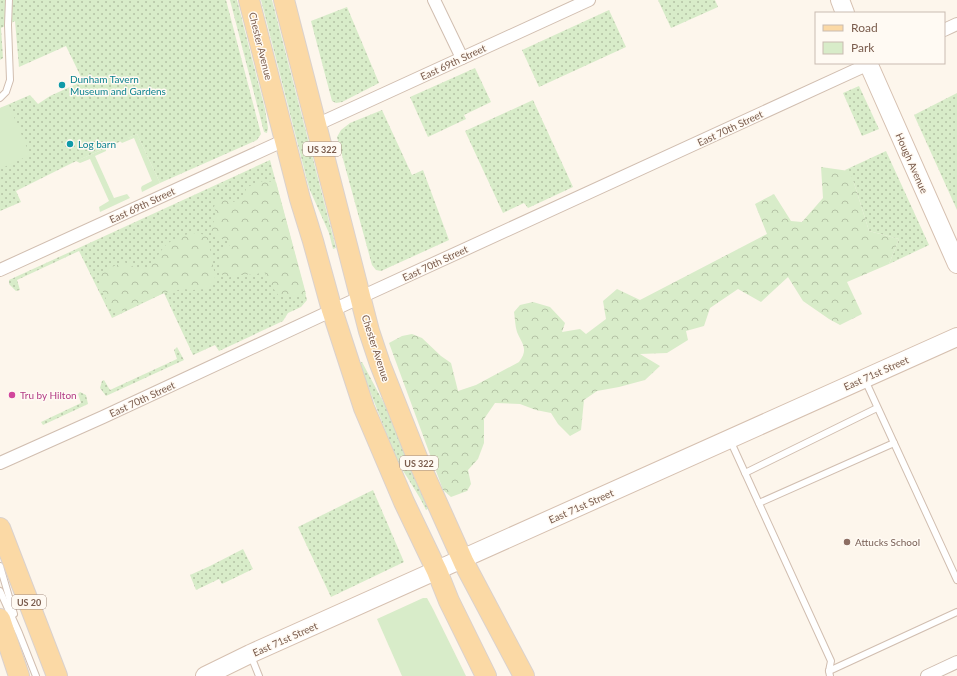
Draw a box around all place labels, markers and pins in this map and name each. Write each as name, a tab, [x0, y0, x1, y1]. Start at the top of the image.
place label: Dunham Tavern Museum and Gardens	[70, 73, 166, 97]
marker: Dunham Tavern Museum and Gardens	[57, 80, 67, 90]
place label: Log barn	[78, 138, 116, 150]
marker: Log barn	[65, 139, 75, 149]
place label: Tru by Hilton	[20, 389, 77, 401]
marker: Tru by Hilton	[7, 390, 17, 400]
place label: Attucks School	[855, 536, 920, 548]
marker: Attucks School	[842, 537, 852, 547]

